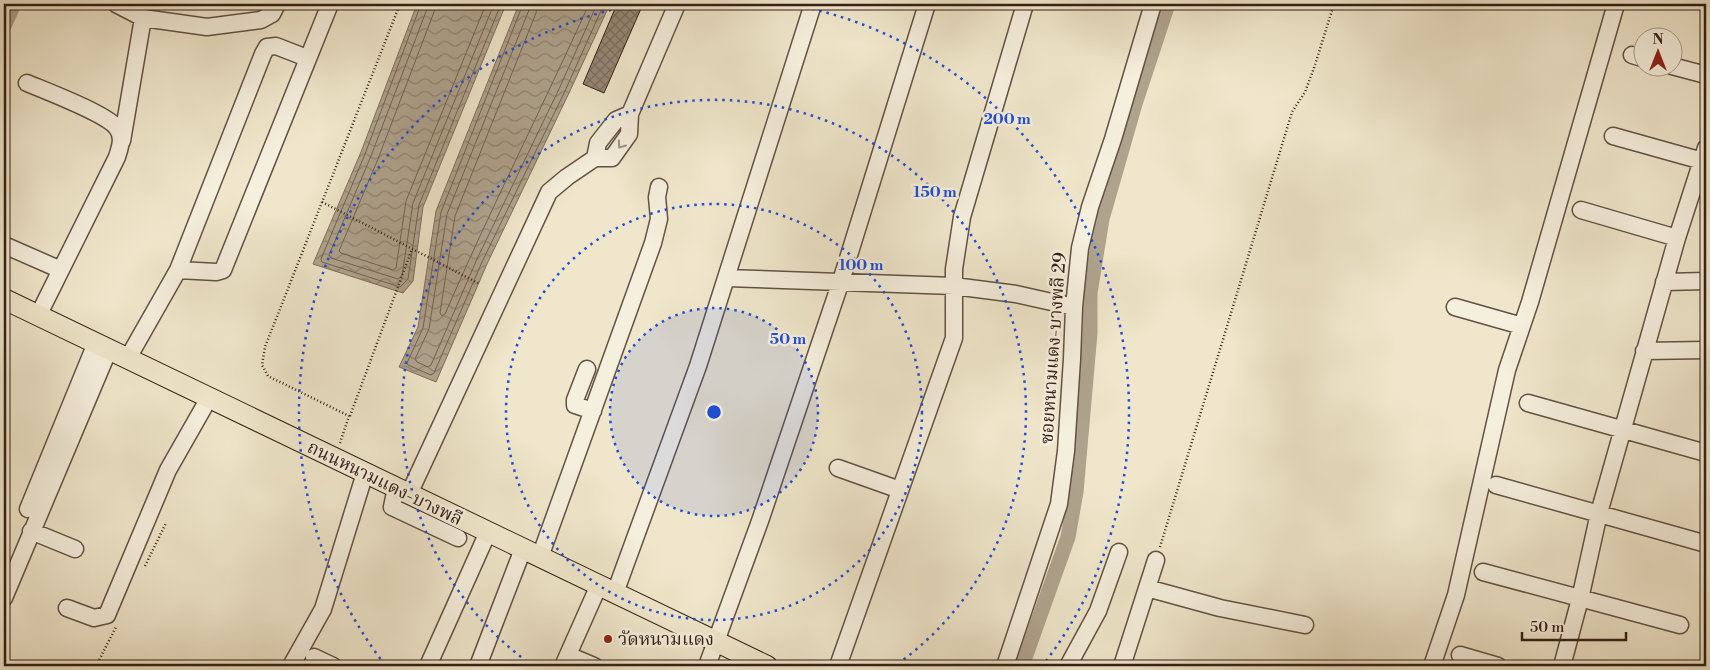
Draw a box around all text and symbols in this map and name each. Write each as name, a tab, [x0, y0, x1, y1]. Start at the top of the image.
north arrow	[1632, 28, 1682, 78]
text: N	[1652, 31, 1664, 49]
text: 200 m	[983, 110, 1031, 129]
one-way arrow	[619, 139, 627, 148]
text: 150 m	[913, 183, 957, 202]
street label: ซอยหนามแดง-บางพลี 29	[1035, 251, 1072, 445]
text: 100 m	[839, 256, 884, 275]
text: 50 m	[770, 330, 806, 349]
centre of rings	[705, 403, 723, 421]
street label: ถนนหนามแดง-บางพลี	[303, 436, 466, 531]
scale bar	[1522, 610, 1626, 642]
text: 50 m	[1530, 618, 1564, 637]
place label: วัดหนามแดง	[618, 628, 714, 651]
marker: วัดหนามแดง	[602, 633, 614, 645]

